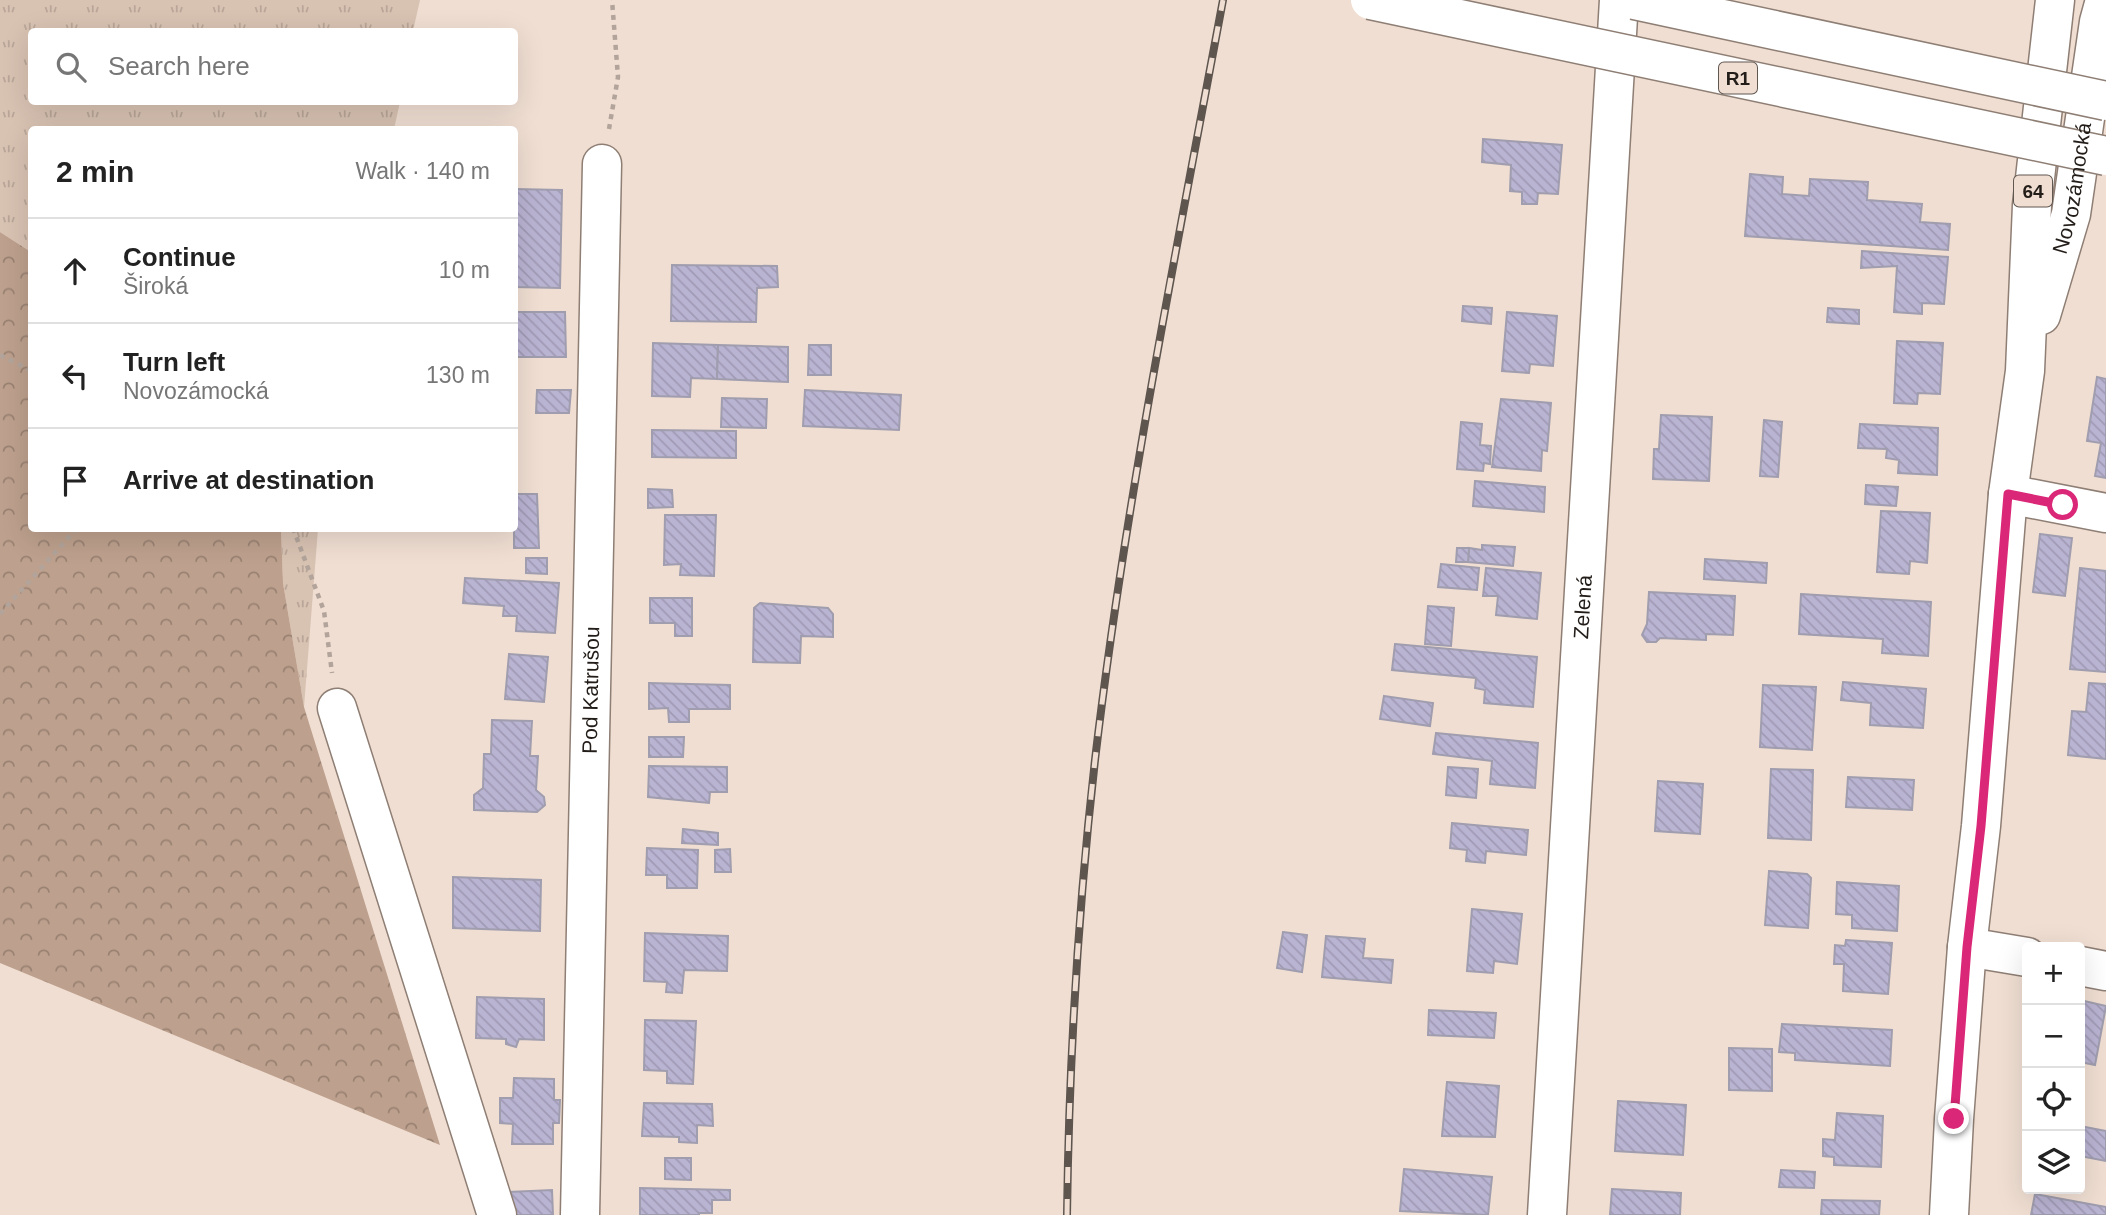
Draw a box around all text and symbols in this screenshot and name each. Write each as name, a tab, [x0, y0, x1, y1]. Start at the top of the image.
search box	[28, 28, 518, 105]
icon: search	[52, 48, 90, 86]
text: Search here	[108, 51, 250, 81]
road number: R1	[1719, 62, 1757, 94]
street label: Novozámocká	[2048, 121, 2095, 256]
text: 2 min	[56, 155, 134, 188]
text: Walk · 140 m	[355, 158, 490, 184]
road number: 64	[2014, 176, 2052, 206]
text: Continue	[123, 242, 236, 272]
icon: ahead	[56, 252, 94, 290]
text: 10 m	[439, 257, 490, 283]
text: Široká	[123, 273, 188, 299]
text: Turn left	[123, 347, 225, 377]
icon: left	[56, 357, 94, 395]
text: 130 m	[426, 362, 490, 388]
text: Novozámocká	[123, 378, 269, 404]
icon: arrive	[56, 462, 94, 500]
text: Arrive at destination	[123, 465, 374, 495]
route start	[2047, 489, 2078, 520]
street label: Zelená	[1569, 574, 1596, 640]
street label: Pod Katrušou	[578, 626, 603, 754]
map controls	[2022, 942, 2085, 1194]
button: +	[2022, 942, 2085, 1005]
button: −	[2022, 1005, 2085, 1068]
button: locate	[2022, 1068, 2085, 1131]
route end	[1938, 1103, 1969, 1134]
button: layers	[2022, 1131, 2085, 1194]

